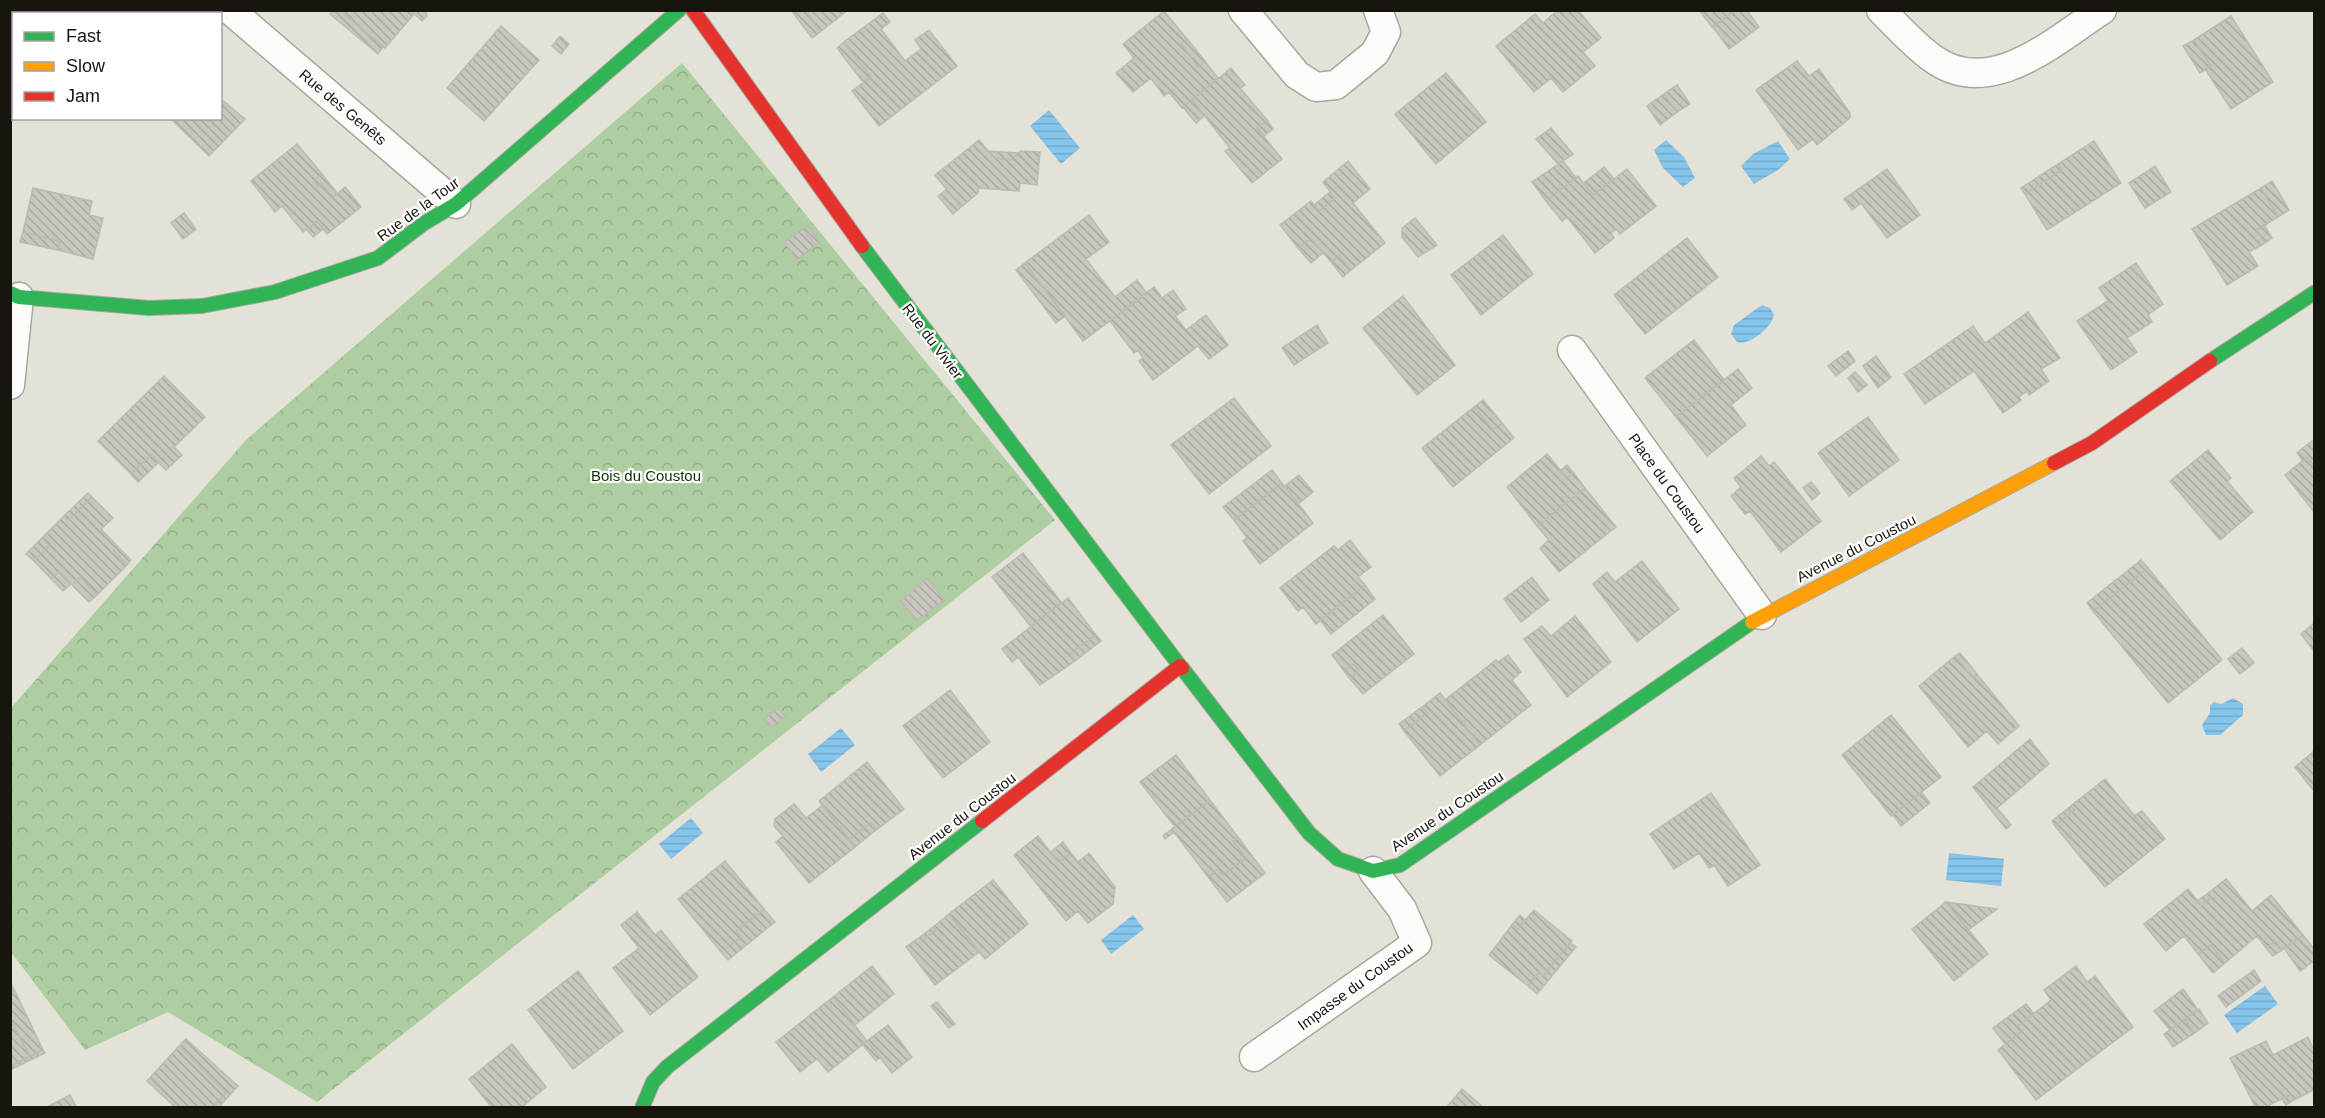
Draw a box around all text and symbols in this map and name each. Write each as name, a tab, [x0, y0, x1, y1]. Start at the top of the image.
legend	[12, 12, 222, 120]
text: Fast	[66, 26, 101, 46]
text: Slow	[66, 56, 106, 76]
street label: Rue des Genêts	[296, 66, 390, 148]
text: Jam	[66, 86, 100, 106]
street label: Rue de la Tour	[374, 174, 462, 244]
street label: Rue du Vivier	[899, 300, 967, 382]
street label: Place du Coustou	[1625, 430, 1709, 536]
park label: Bois du Coustou	[591, 467, 701, 484]
street label: Avenue du Coustou	[1794, 511, 1918, 585]
street label: Avenue du Coustou	[1388, 767, 1506, 855]
street label: Avenue du Coustou	[905, 769, 1019, 863]
street label: Impasse du Coustou	[1294, 939, 1416, 1033]

